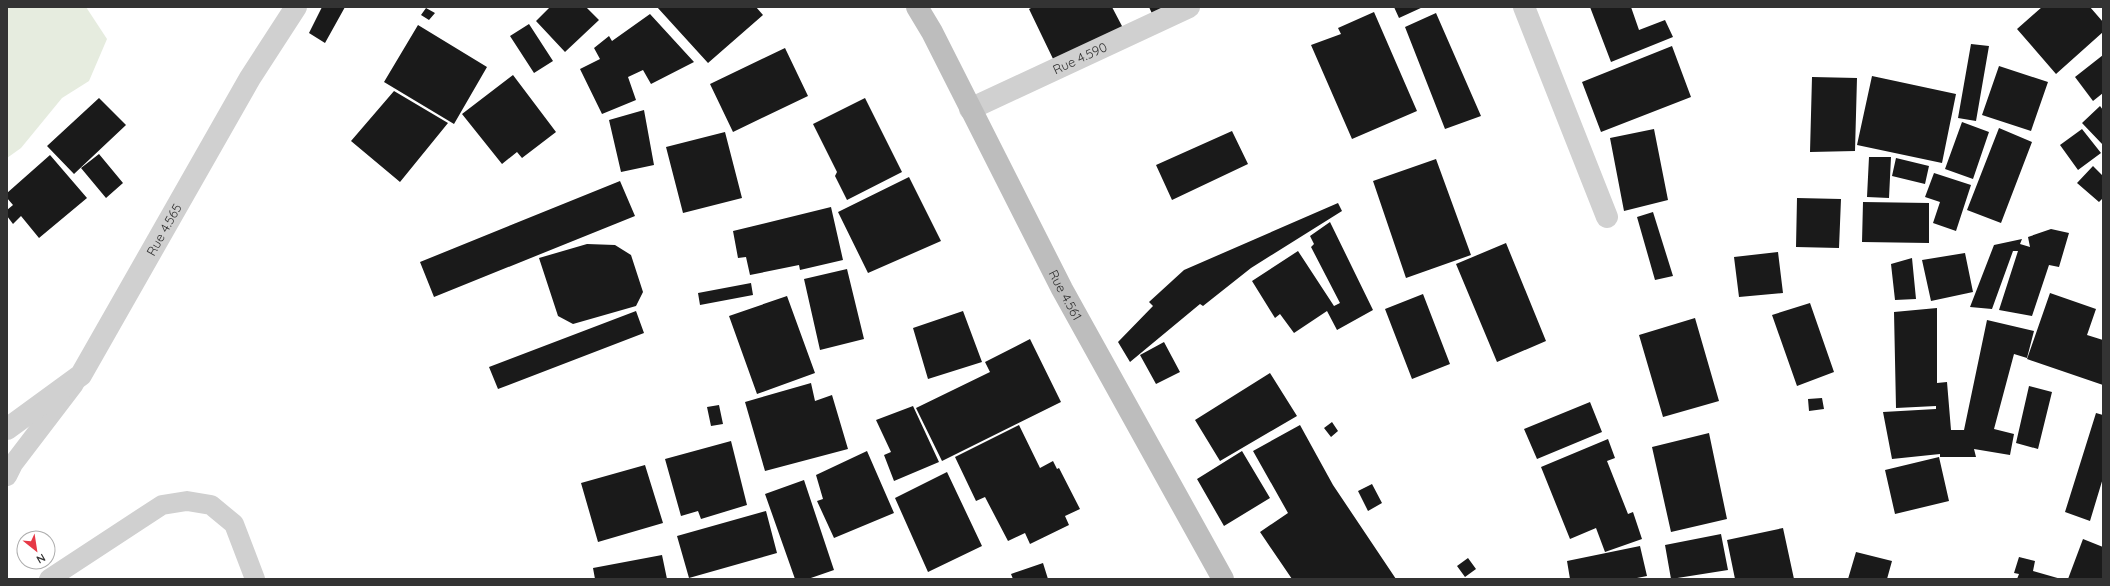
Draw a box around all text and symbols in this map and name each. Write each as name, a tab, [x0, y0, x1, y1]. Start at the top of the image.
street label: Rue 4.590	[1050, 38, 1110, 77]
street label: Rue 4.565	[143, 201, 185, 258]
street label: Rue 4.561	[1046, 267, 1086, 323]
north arrow	[16, 530, 56, 570]
text: N	[34, 551, 48, 567]

